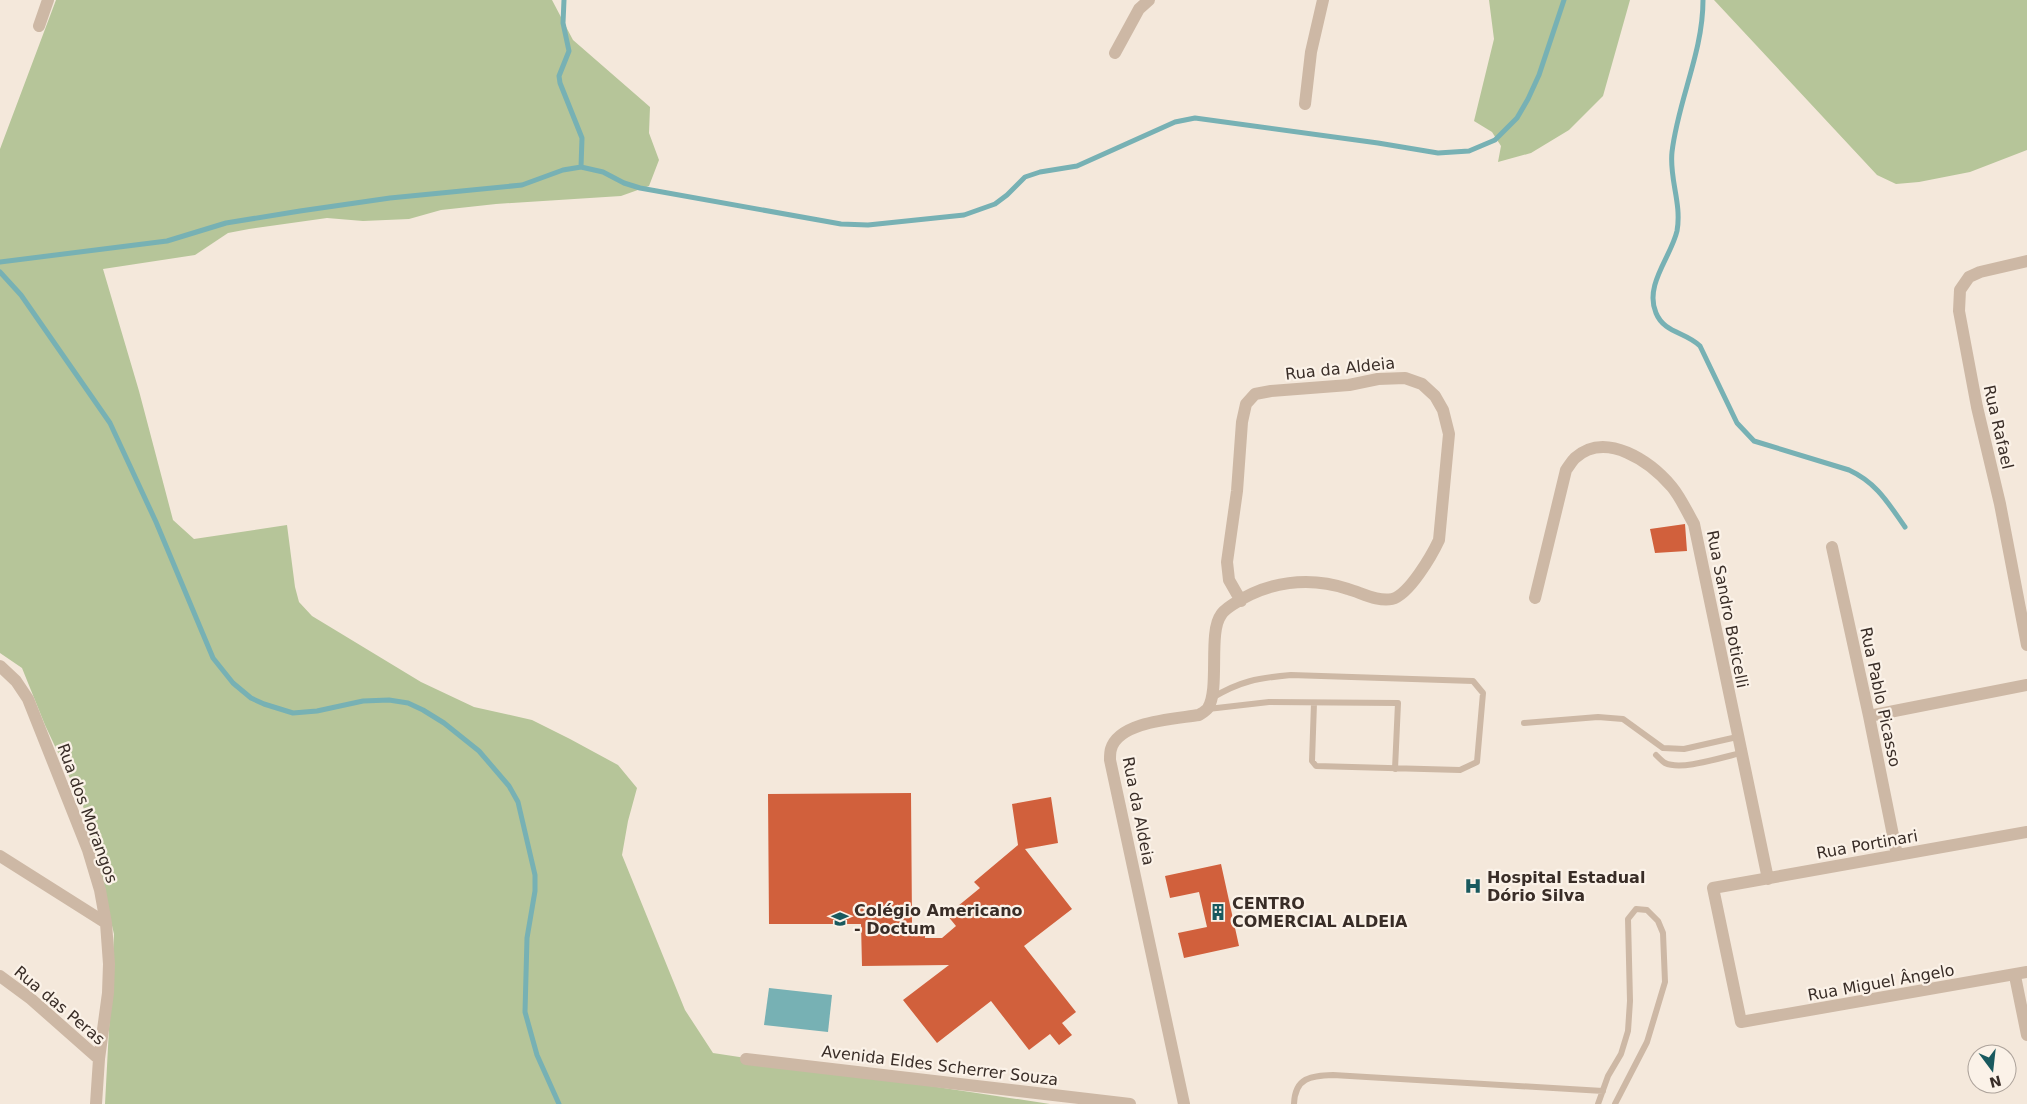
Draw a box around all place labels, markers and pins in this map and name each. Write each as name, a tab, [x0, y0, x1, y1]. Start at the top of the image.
place label: Hospital Estadual Dório Silva	[1487, 868, 1645, 905]
hospital icon: Hospital Estadual Dório Silva	[1463, 876, 1483, 896]
place label: CENTRO COMERCIAL ALDEIA	[1232, 894, 1408, 931]
place label: Colégio Americano - Doctum	[854, 901, 1023, 938]
building icon: CENTRO COMERCIAL ALDEIA	[1208, 902, 1228, 922]
school or university icon: Colégio Americano - Doctum	[830, 909, 850, 929]

